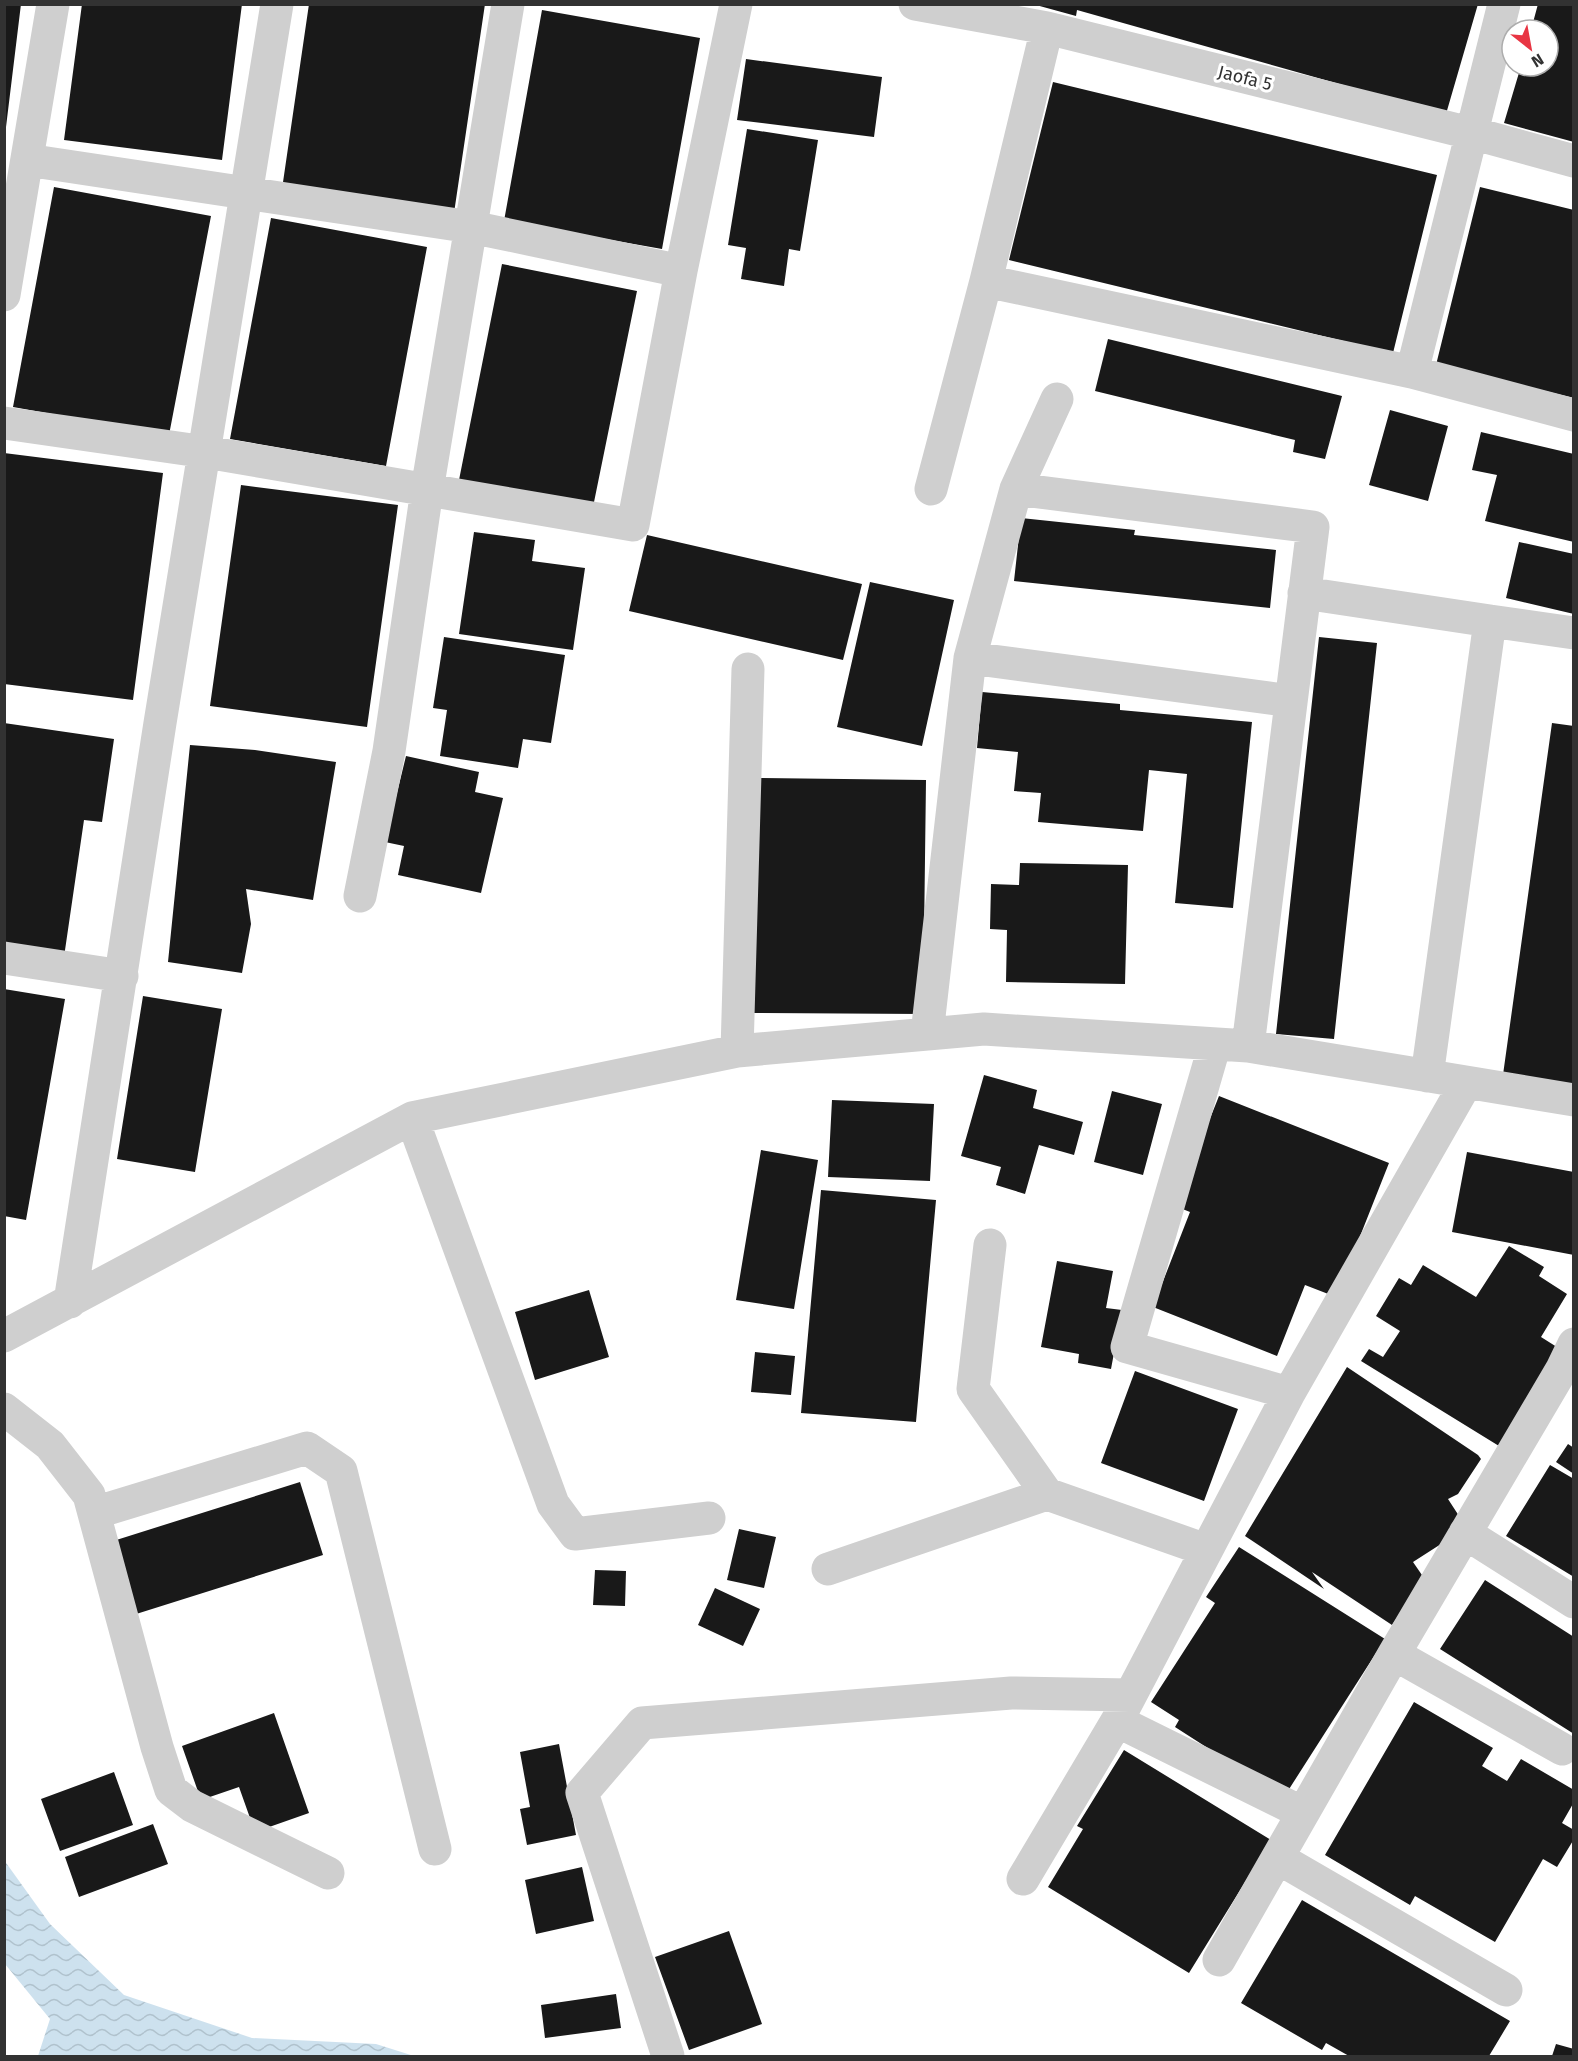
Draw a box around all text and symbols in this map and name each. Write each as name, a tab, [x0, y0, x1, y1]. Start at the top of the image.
north arrow	[1500, 18, 1560, 78]
text: N	[1528, 50, 1547, 71]
street label: Jaofa 5	[1216, 61, 1274, 95]

